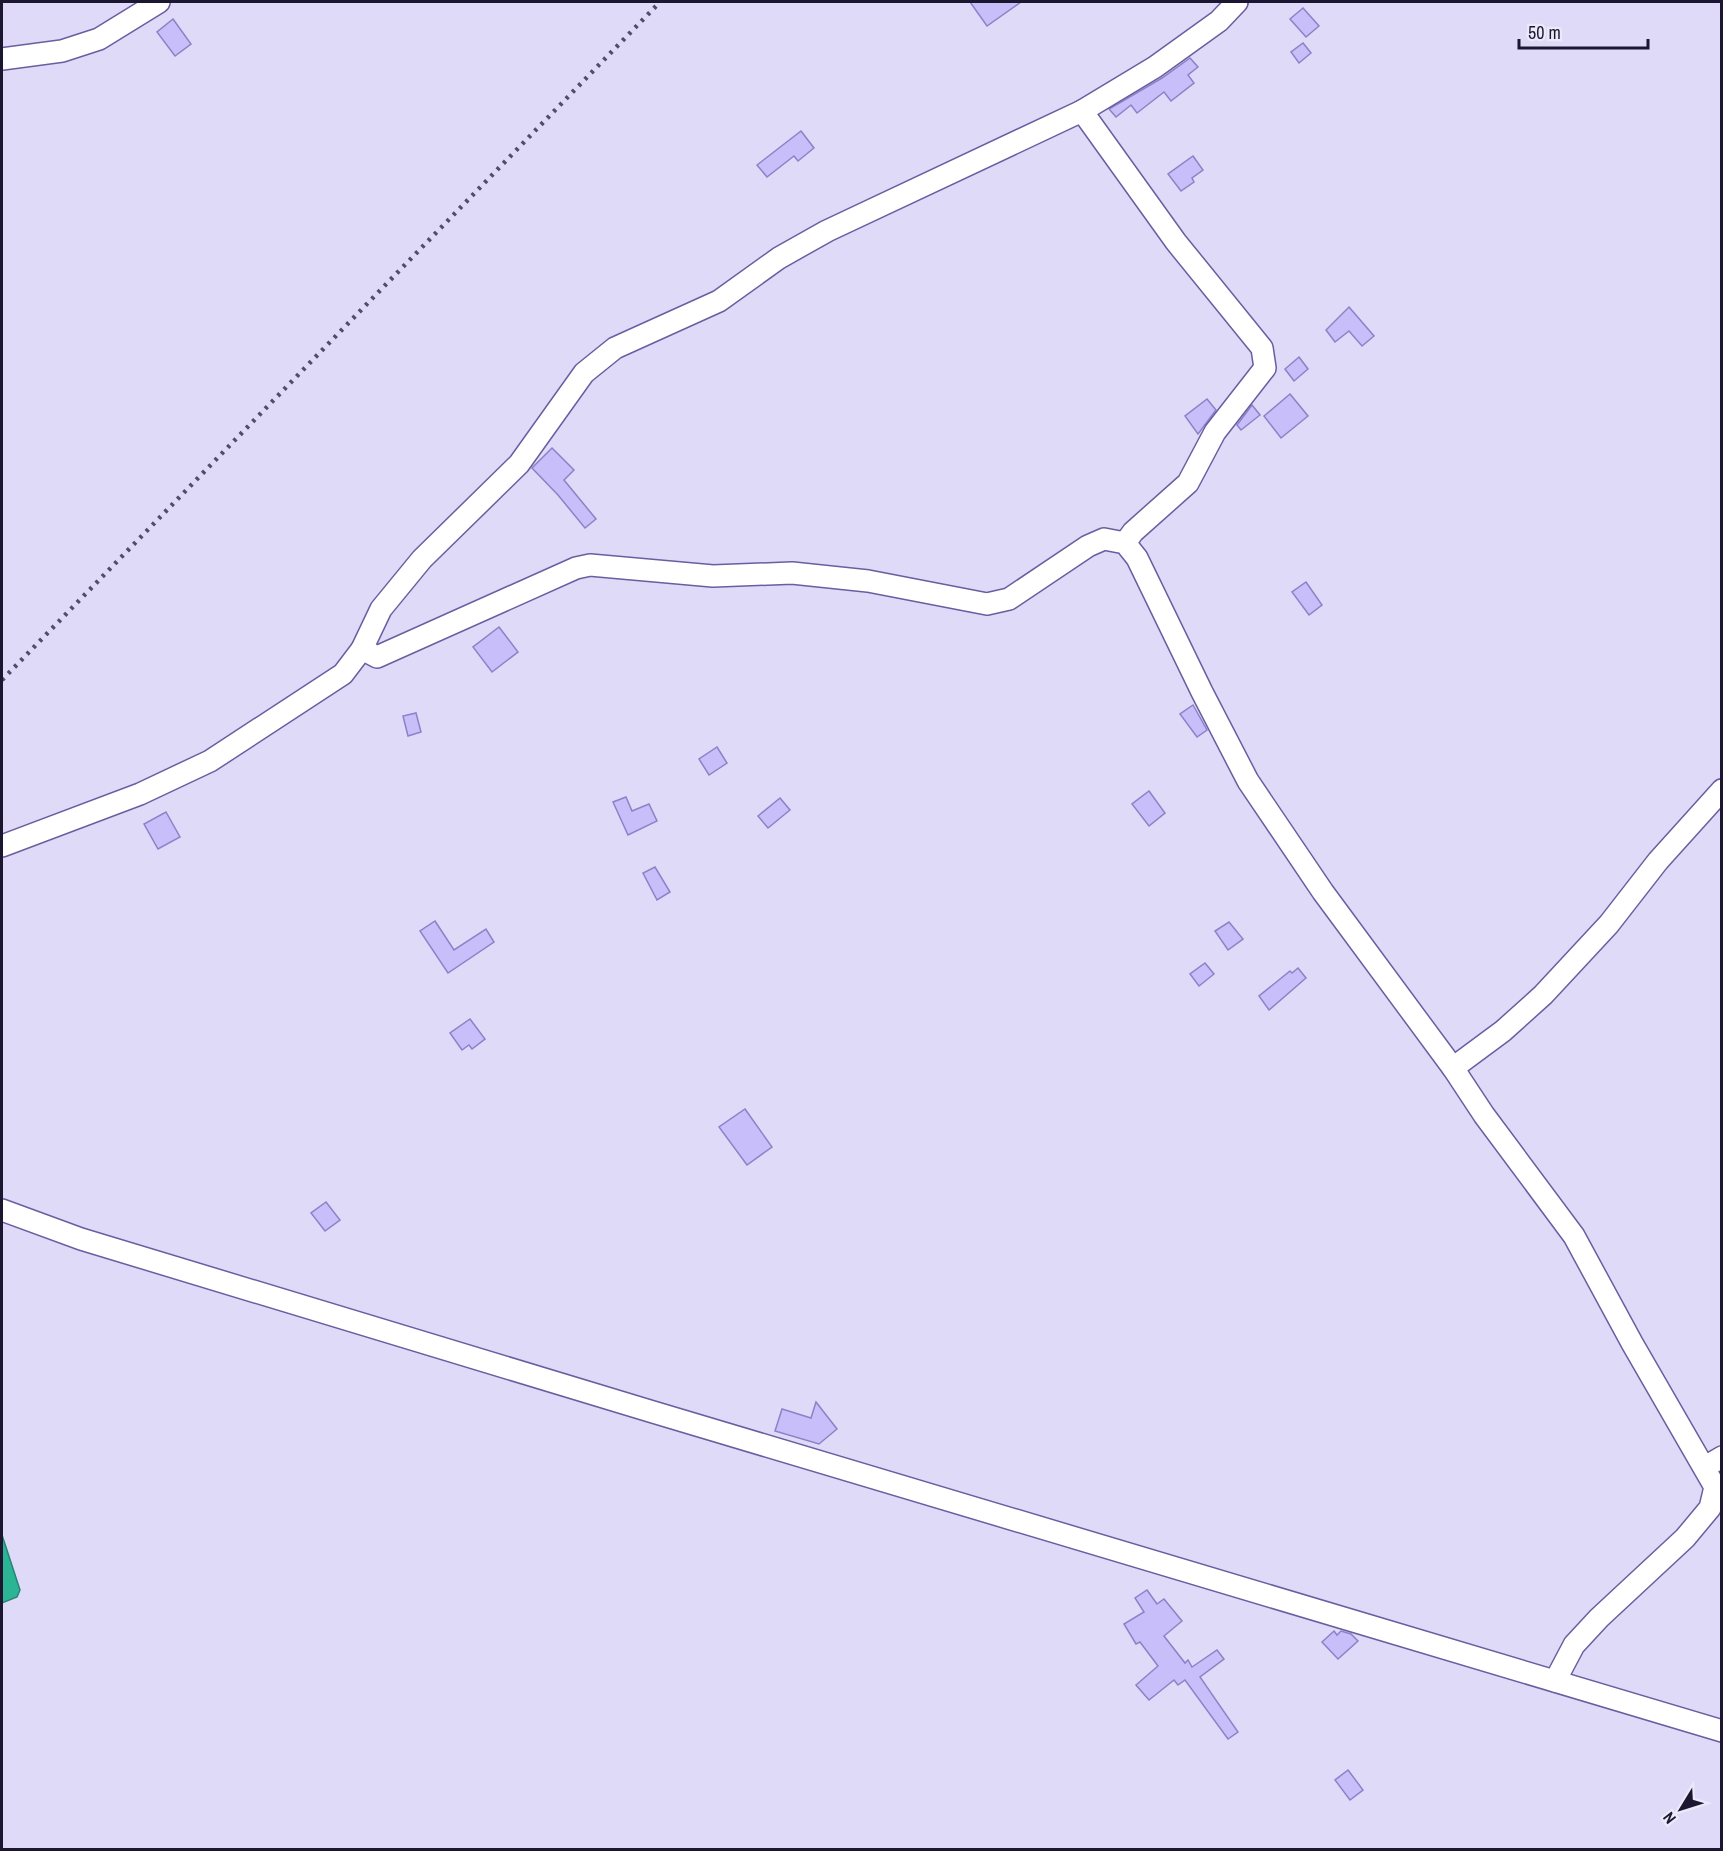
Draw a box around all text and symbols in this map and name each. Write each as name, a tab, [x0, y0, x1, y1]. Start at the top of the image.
scale bar	[1519, 12, 1648, 50]
text: 50 m	[1528, 20, 1561, 45]
north arrow	[1651, 1779, 1711, 1839]
text: N	[1658, 1808, 1681, 1829]

